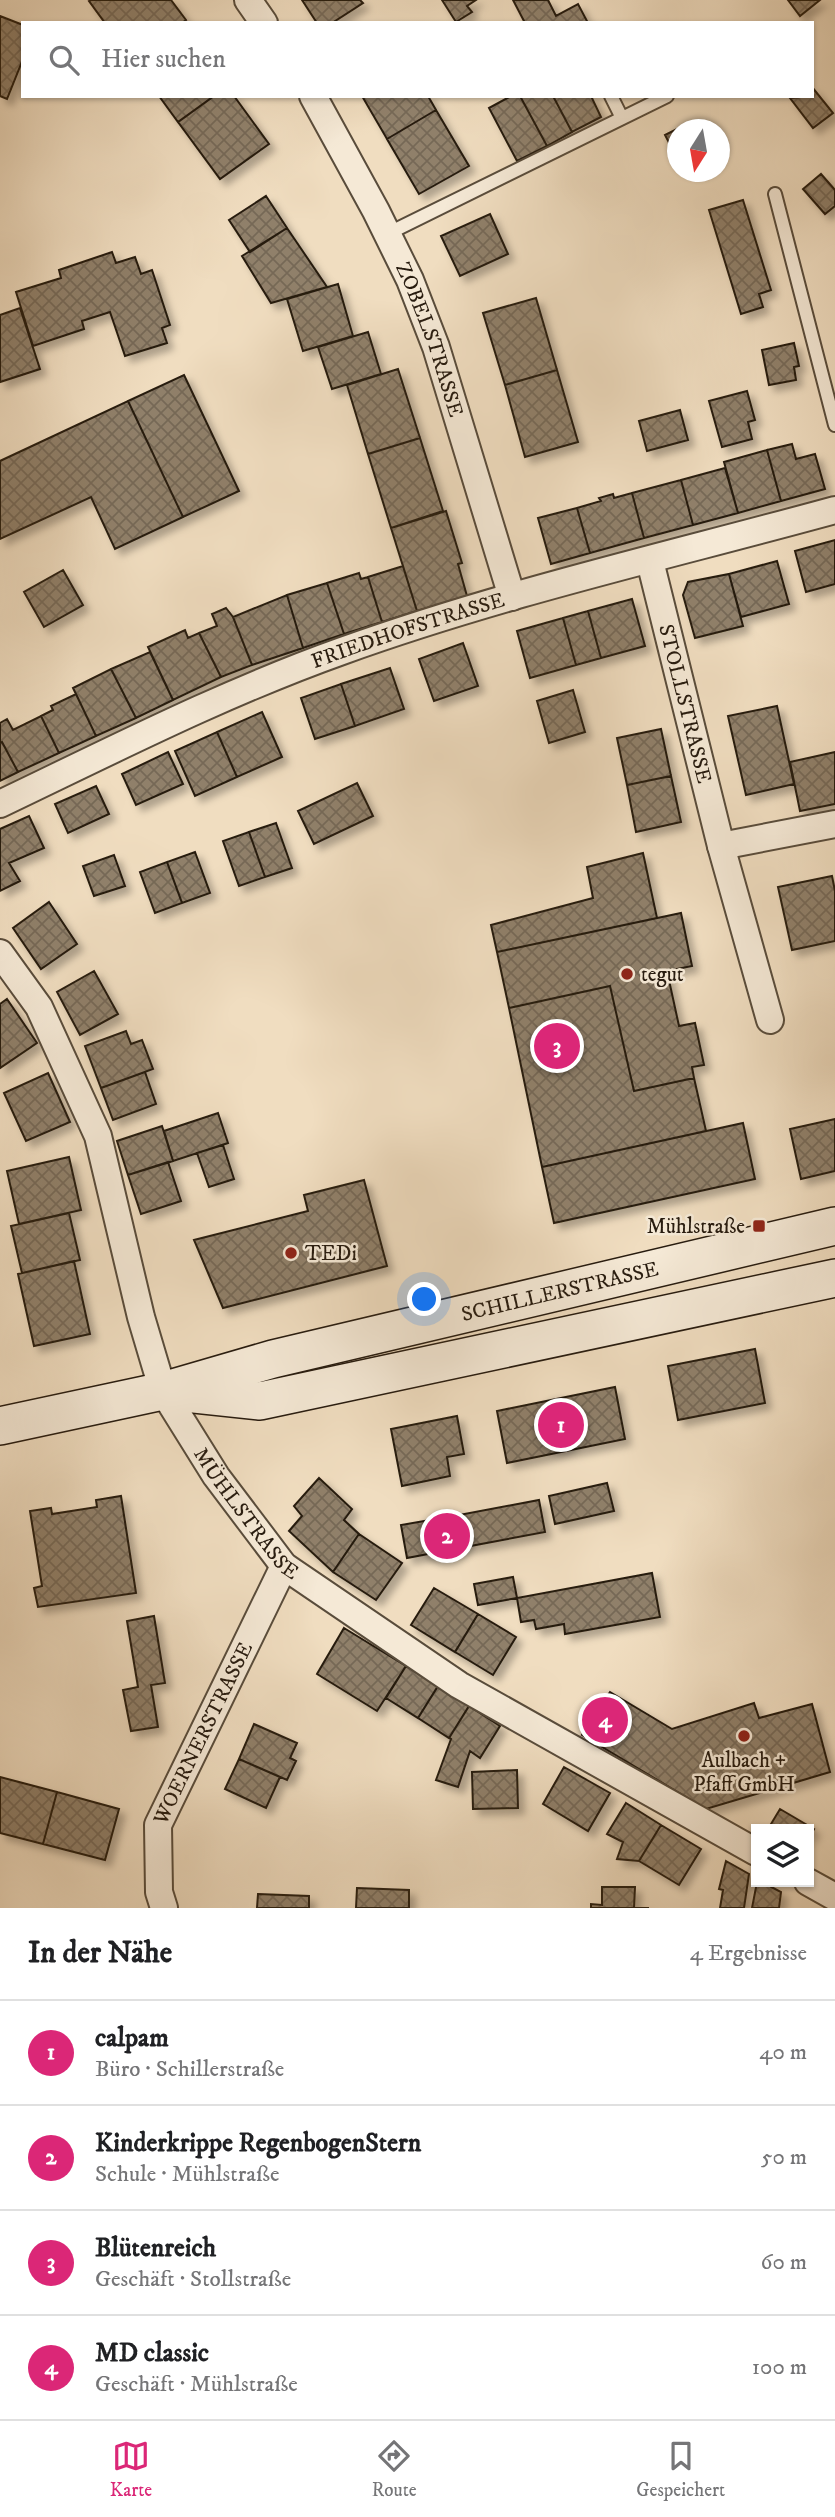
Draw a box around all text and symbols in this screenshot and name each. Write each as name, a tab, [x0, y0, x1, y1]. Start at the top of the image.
search box	[21, 21, 814, 98]
icon: search	[45, 41, 83, 79]
text: Hier suchen	[101, 43, 226, 76]
north arrow	[667, 119, 730, 182]
street label: ZOBELSTRASSE	[389, 258, 469, 420]
street label: FRIEDHOFSTRASSE	[308, 587, 508, 675]
street label: STOLLSTRASSE	[652, 622, 717, 786]
place label: tegut	[641, 962, 684, 988]
marker: tegut	[619, 966, 635, 982]
pin: 3	[534, 1020, 580, 1072]
place label: Mühlstraße	[647, 1214, 745, 1240]
marker: Mühlstraße	[751, 1218, 767, 1234]
place label: TEDi	[305, 1241, 357, 1267]
marker: TEDi	[283, 1245, 299, 1261]
street label: SCHILLERSTRASSE	[459, 1256, 661, 1328]
your location	[407, 1282, 441, 1316]
pin: 1	[538, 1399, 584, 1451]
street label: MÜHLSTRASSE	[187, 1443, 303, 1586]
pin: 2	[424, 1510, 470, 1562]
street label: WOERNERSTRASSE	[148, 1638, 259, 1830]
pin: 4	[582, 1694, 628, 1746]
marker: Aulbach + Pfaff GmbH	[736, 1728, 752, 1744]
place label: Aulbach + Pfaff GmbH	[693, 1748, 795, 1798]
map controls	[751, 1824, 814, 1887]
button: layers	[751, 1824, 814, 1887]
text: In der Nähe	[28, 1935, 172, 1972]
text: 4 Ergebnisse	[690, 1939, 807, 1968]
text: calpam	[95, 2022, 169, 2055]
text: 1	[47, 2038, 55, 2067]
text: 40 m	[759, 2038, 807, 2067]
text: Büro · Schillerstraße	[95, 2055, 284, 2084]
text: Kinderkrippe RegenbogenStern	[95, 2127, 421, 2160]
text: 2	[45, 2143, 57, 2172]
text: 50 m	[761, 2143, 807, 2172]
text: Schule · Mühlstraße	[95, 2160, 279, 2189]
text: Blütenreich	[95, 2232, 216, 2265]
text: 3	[47, 2248, 55, 2277]
text: 60 m	[760, 2248, 807, 2277]
text: Geschäft · Stollstraße	[95, 2265, 291, 2294]
text: MD classic	[95, 2337, 209, 2370]
text: 4	[44, 2353, 58, 2382]
text: 100 m	[752, 2353, 807, 2382]
text: Geschäft · Mühlstraße	[95, 2370, 298, 2399]
tab: Karte	[110, 2437, 152, 2502]
tab: Route	[372, 2437, 417, 2502]
tab: Gespeichert	[636, 2437, 725, 2502]

